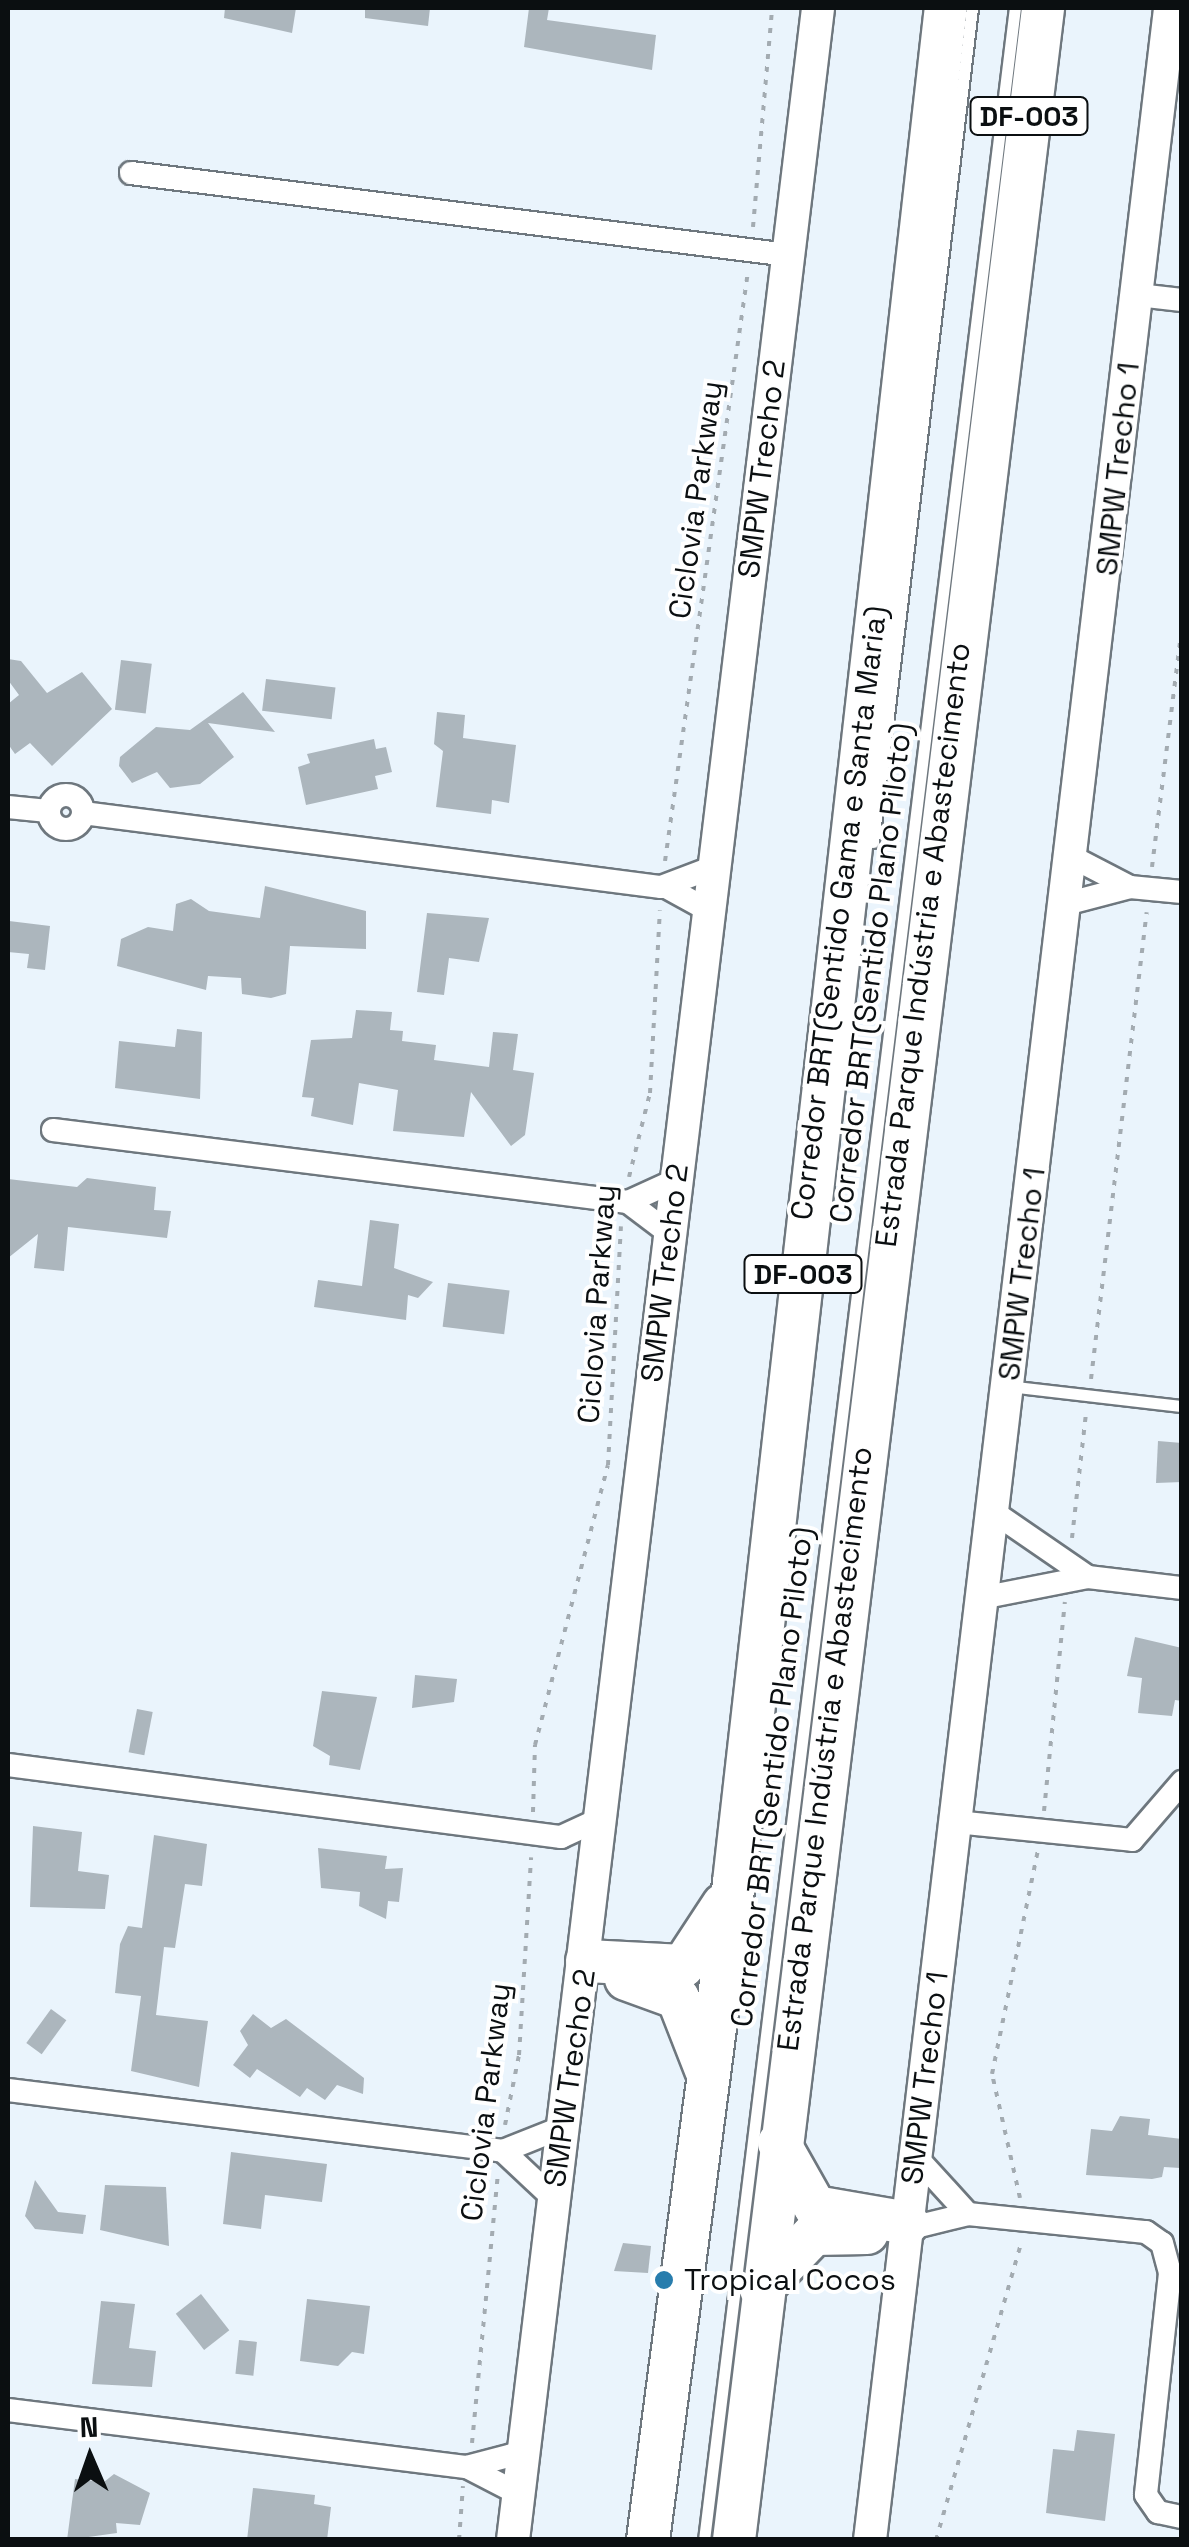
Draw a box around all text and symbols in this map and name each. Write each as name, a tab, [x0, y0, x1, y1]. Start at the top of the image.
road number: DF-003	[969, 93, 1089, 139]
street label: SMPW Trecho 2	[731, 357, 793, 581]
street label: SMPW Trecho 1	[1089, 360, 1147, 578]
street label: Ciclovia Parkway	[661, 379, 731, 621]
street label: Corredor BRT(Sentido Gama e Santa Maria)	[783, 604, 895, 1222]
street label: Estrada Parque Indústria e Abastecimento	[868, 641, 978, 1249]
street label: Corredor BRT(Sentido Plano Piloto)	[822, 721, 920, 1225]
street label: SMPW Trecho 2	[634, 1161, 696, 1385]
street label: SMPW Trecho 1	[991, 1165, 1053, 1383]
street label: Ciclovia Parkway	[571, 1183, 623, 1425]
road number: DF-003	[743, 1251, 863, 1297]
street label: Estrada Parque Indústria e Abastecimento	[770, 1445, 880, 2053]
street label: Corredor BRT(Sentido Plano Piloto)	[723, 1525, 821, 2029]
street label: SMPW Trecho 2	[537, 1966, 603, 2190]
street label: SMPW Trecho 1	[894, 1969, 956, 2187]
street label: Ciclovia Parkway	[454, 1981, 518, 2223]
place label: Tropical Cocos	[684, 2262, 896, 2298]
marker: Tropical Cocos	[653, 2269, 675, 2291]
north arrow	[40, 2407, 140, 2507]
text: N	[79, 2409, 99, 2445]

